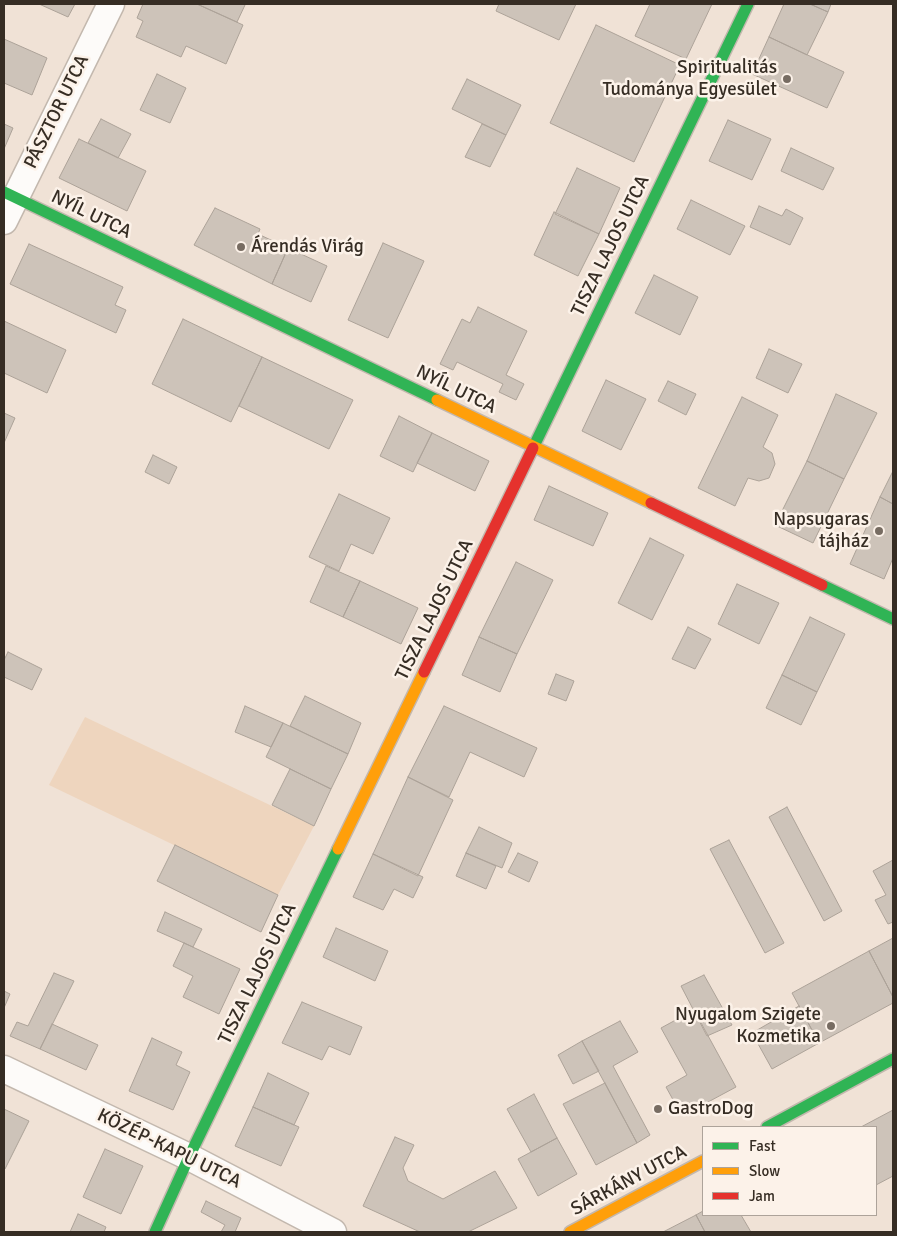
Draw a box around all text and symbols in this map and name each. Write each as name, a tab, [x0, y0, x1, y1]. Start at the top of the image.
street label: PÁSZTOR UTCA	[20, 51, 94, 173]
place label: Spiritualitás Tudománya Egyesület	[603, 57, 777, 101]
marker: Spiritualitás Tudománya Egyesület	[781, 73, 793, 85]
street label: TISZA LAJOS UTCA	[567, 172, 655, 320]
street label: NYÍL UTCA	[47, 186, 135, 244]
place label: Árendás Virág	[251, 236, 364, 258]
marker: Árendás Virág	[235, 241, 247, 253]
street label: NYÍL UTCA	[412, 361, 500, 419]
place label: Napsugaras tájház	[773, 509, 869, 553]
marker: Napsugaras tájház	[873, 525, 885, 537]
street label: TISZA LAJOS UTCA	[391, 536, 479, 684]
street label: TISZA LAJOS UTCA	[214, 900, 302, 1048]
place label: Nyugalom Szigete Kozmetika	[675, 1004, 821, 1048]
marker: Nyugalom Szigete Kozmetika	[825, 1020, 837, 1032]
place label: GastroDog	[668, 1098, 754, 1120]
marker: GastroDog	[652, 1103, 664, 1115]
street label: KÖZÉP-KAPU UTCA	[93, 1104, 245, 1194]
legend	[702, 1126, 877, 1216]
text: Fast	[749, 1137, 776, 1155]
street label: SÁRKÁNY UTCA	[567, 1141, 691, 1221]
text: Slow	[749, 1162, 780, 1180]
text: Jam	[749, 1187, 775, 1205]

